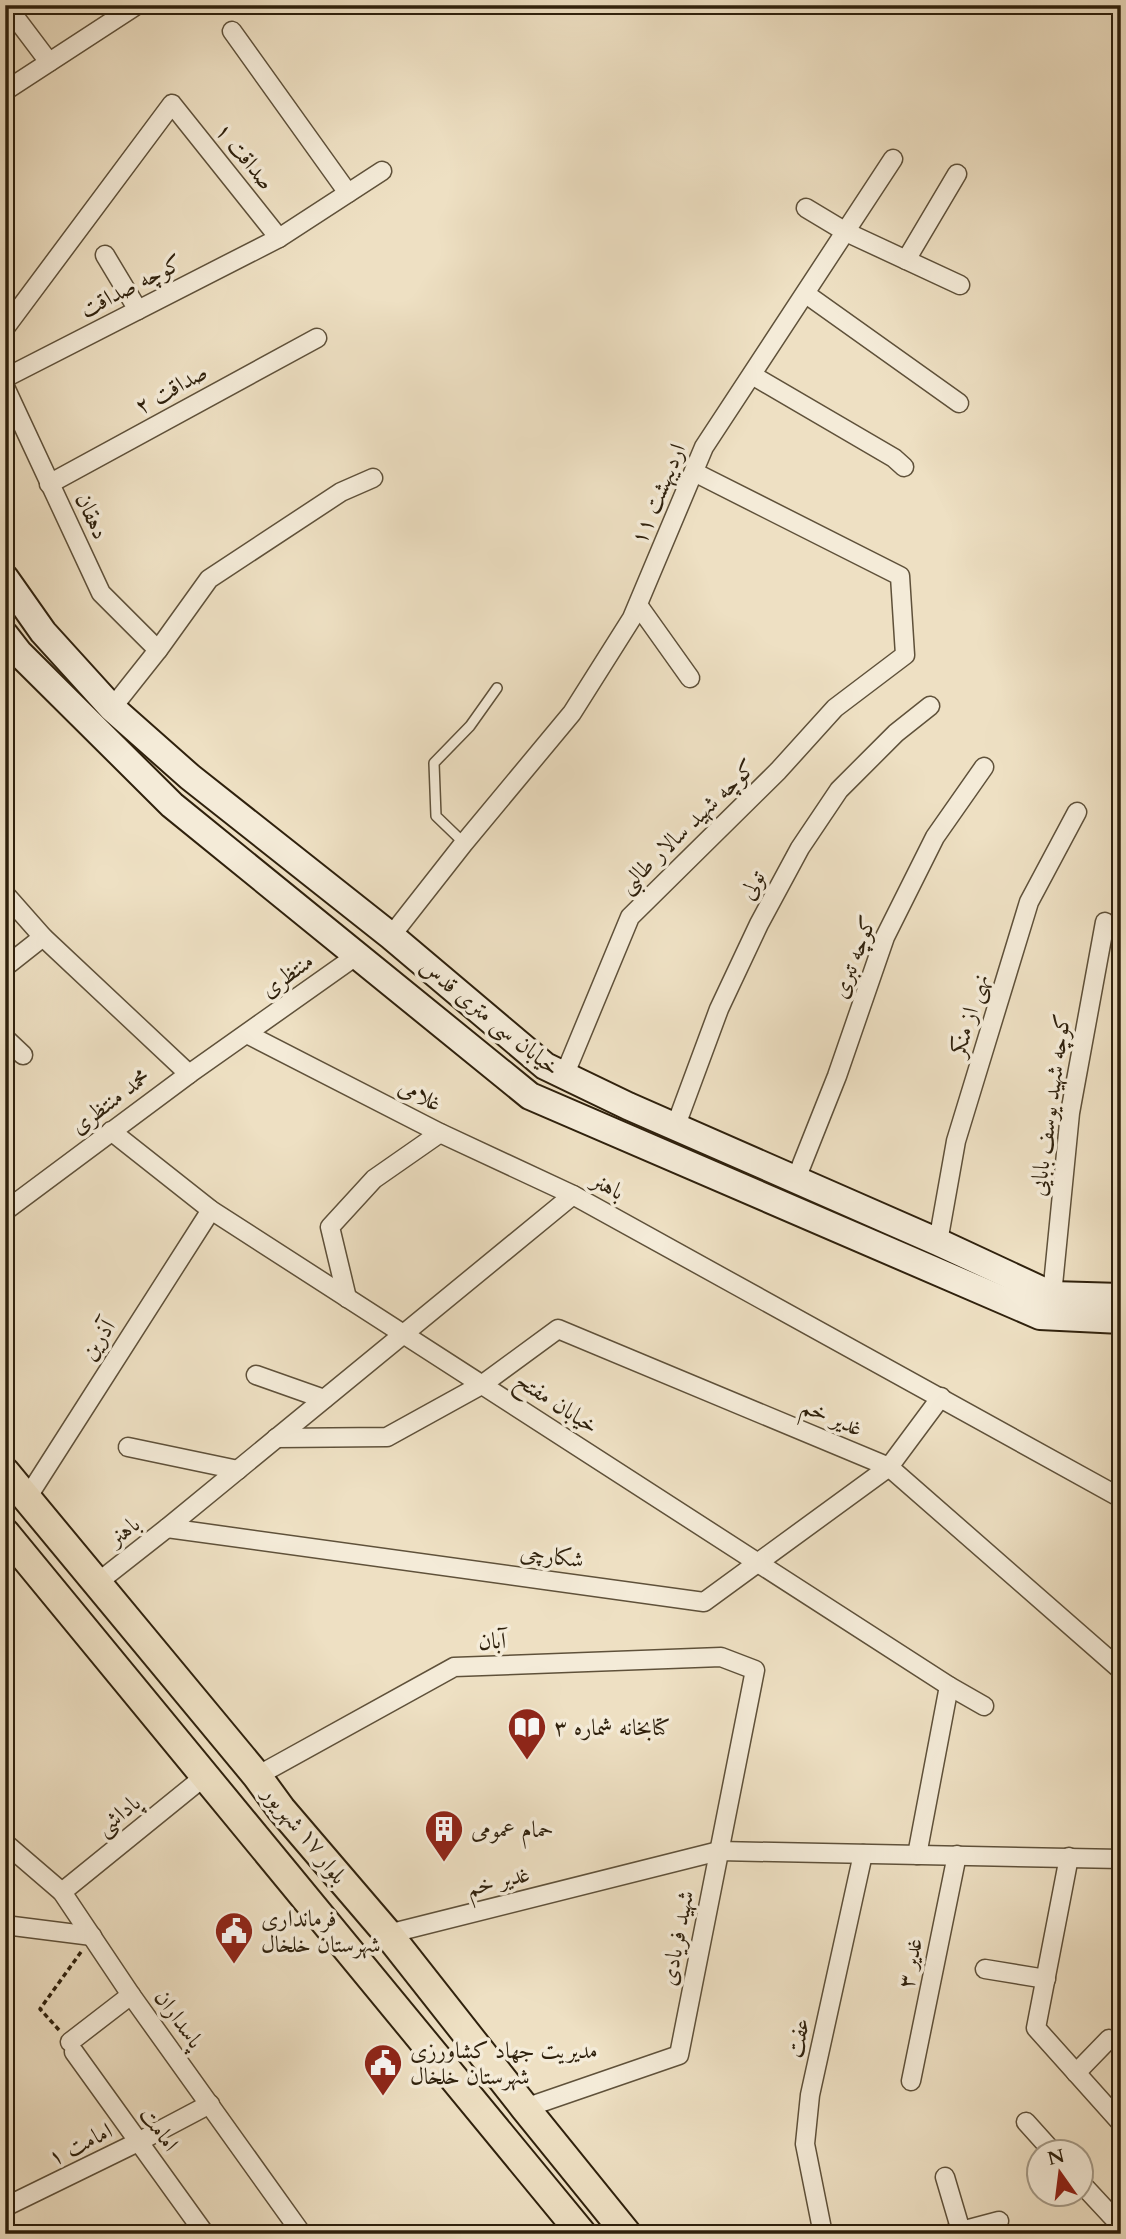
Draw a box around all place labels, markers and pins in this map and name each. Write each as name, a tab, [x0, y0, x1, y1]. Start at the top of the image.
library icon: کتابخانه شماره ۳	[506, 1706, 548, 1761]
place label: کتابخانه شماره ۳	[554, 1712, 670, 1743]
building icon: حمام عمومی	[423, 1808, 465, 1863]
place label: حمام عمومی	[471, 1814, 554, 1849]
place label: فرمانداری شهرستان خلخال	[261, 1903, 381, 1960]
public building icon: فرمانداری شهرستان خلخال	[213, 1910, 255, 1965]
place label: مدیریت جهاد کشاورزی شهرستان خلخال	[410, 2035, 598, 2092]
public building icon: مدیریت جهاد کشاورزی شهرستان خلخال	[362, 2042, 404, 2097]

